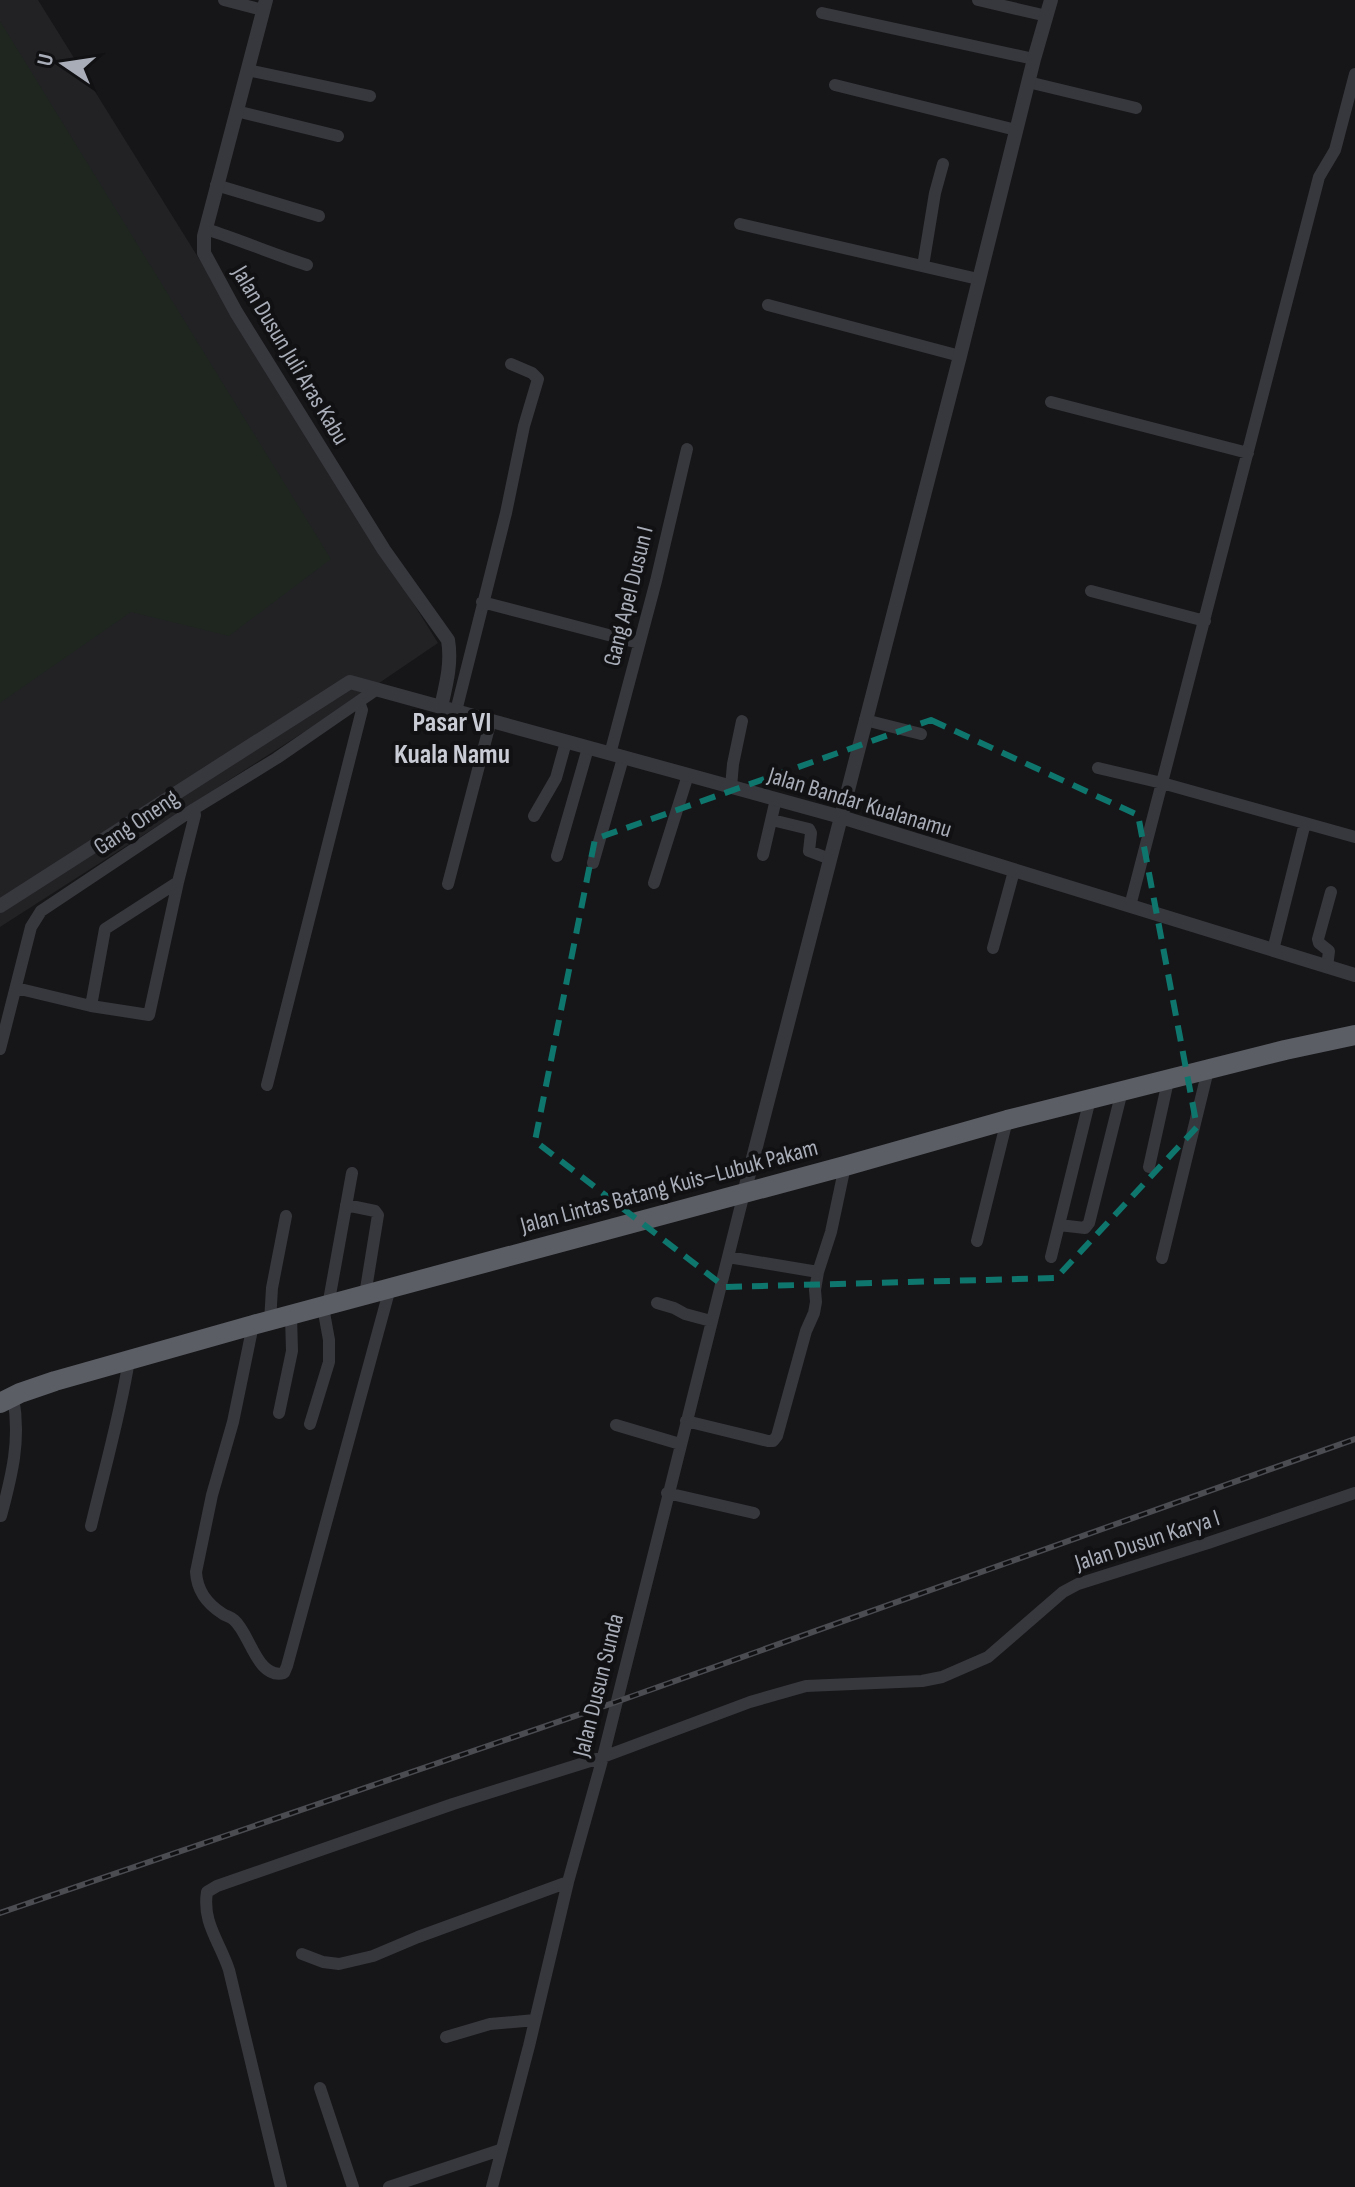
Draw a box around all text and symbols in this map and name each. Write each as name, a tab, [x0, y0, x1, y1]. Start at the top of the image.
north arrow	[24, 24, 104, 104]
text: U	[32, 51, 60, 68]
street label: Jalan Dusun Juli Aras Kabu	[225, 260, 355, 450]
street label: Gang Apel Dusun I	[597, 523, 660, 669]
district label: Pasar VI Kuala Namu	[394, 706, 510, 771]
street label: Jalan Bandar Kualanamu	[763, 760, 955, 844]
street label: Gang Oneng	[88, 783, 184, 861]
street label: Jalan Lintas Batang Kuis–Lubuk Pakam	[516, 1133, 821, 1240]
street label: Jalan Dusun Karya I	[1070, 1503, 1223, 1578]
street label: Jalan Dusun Sunda	[566, 1611, 630, 1761]

